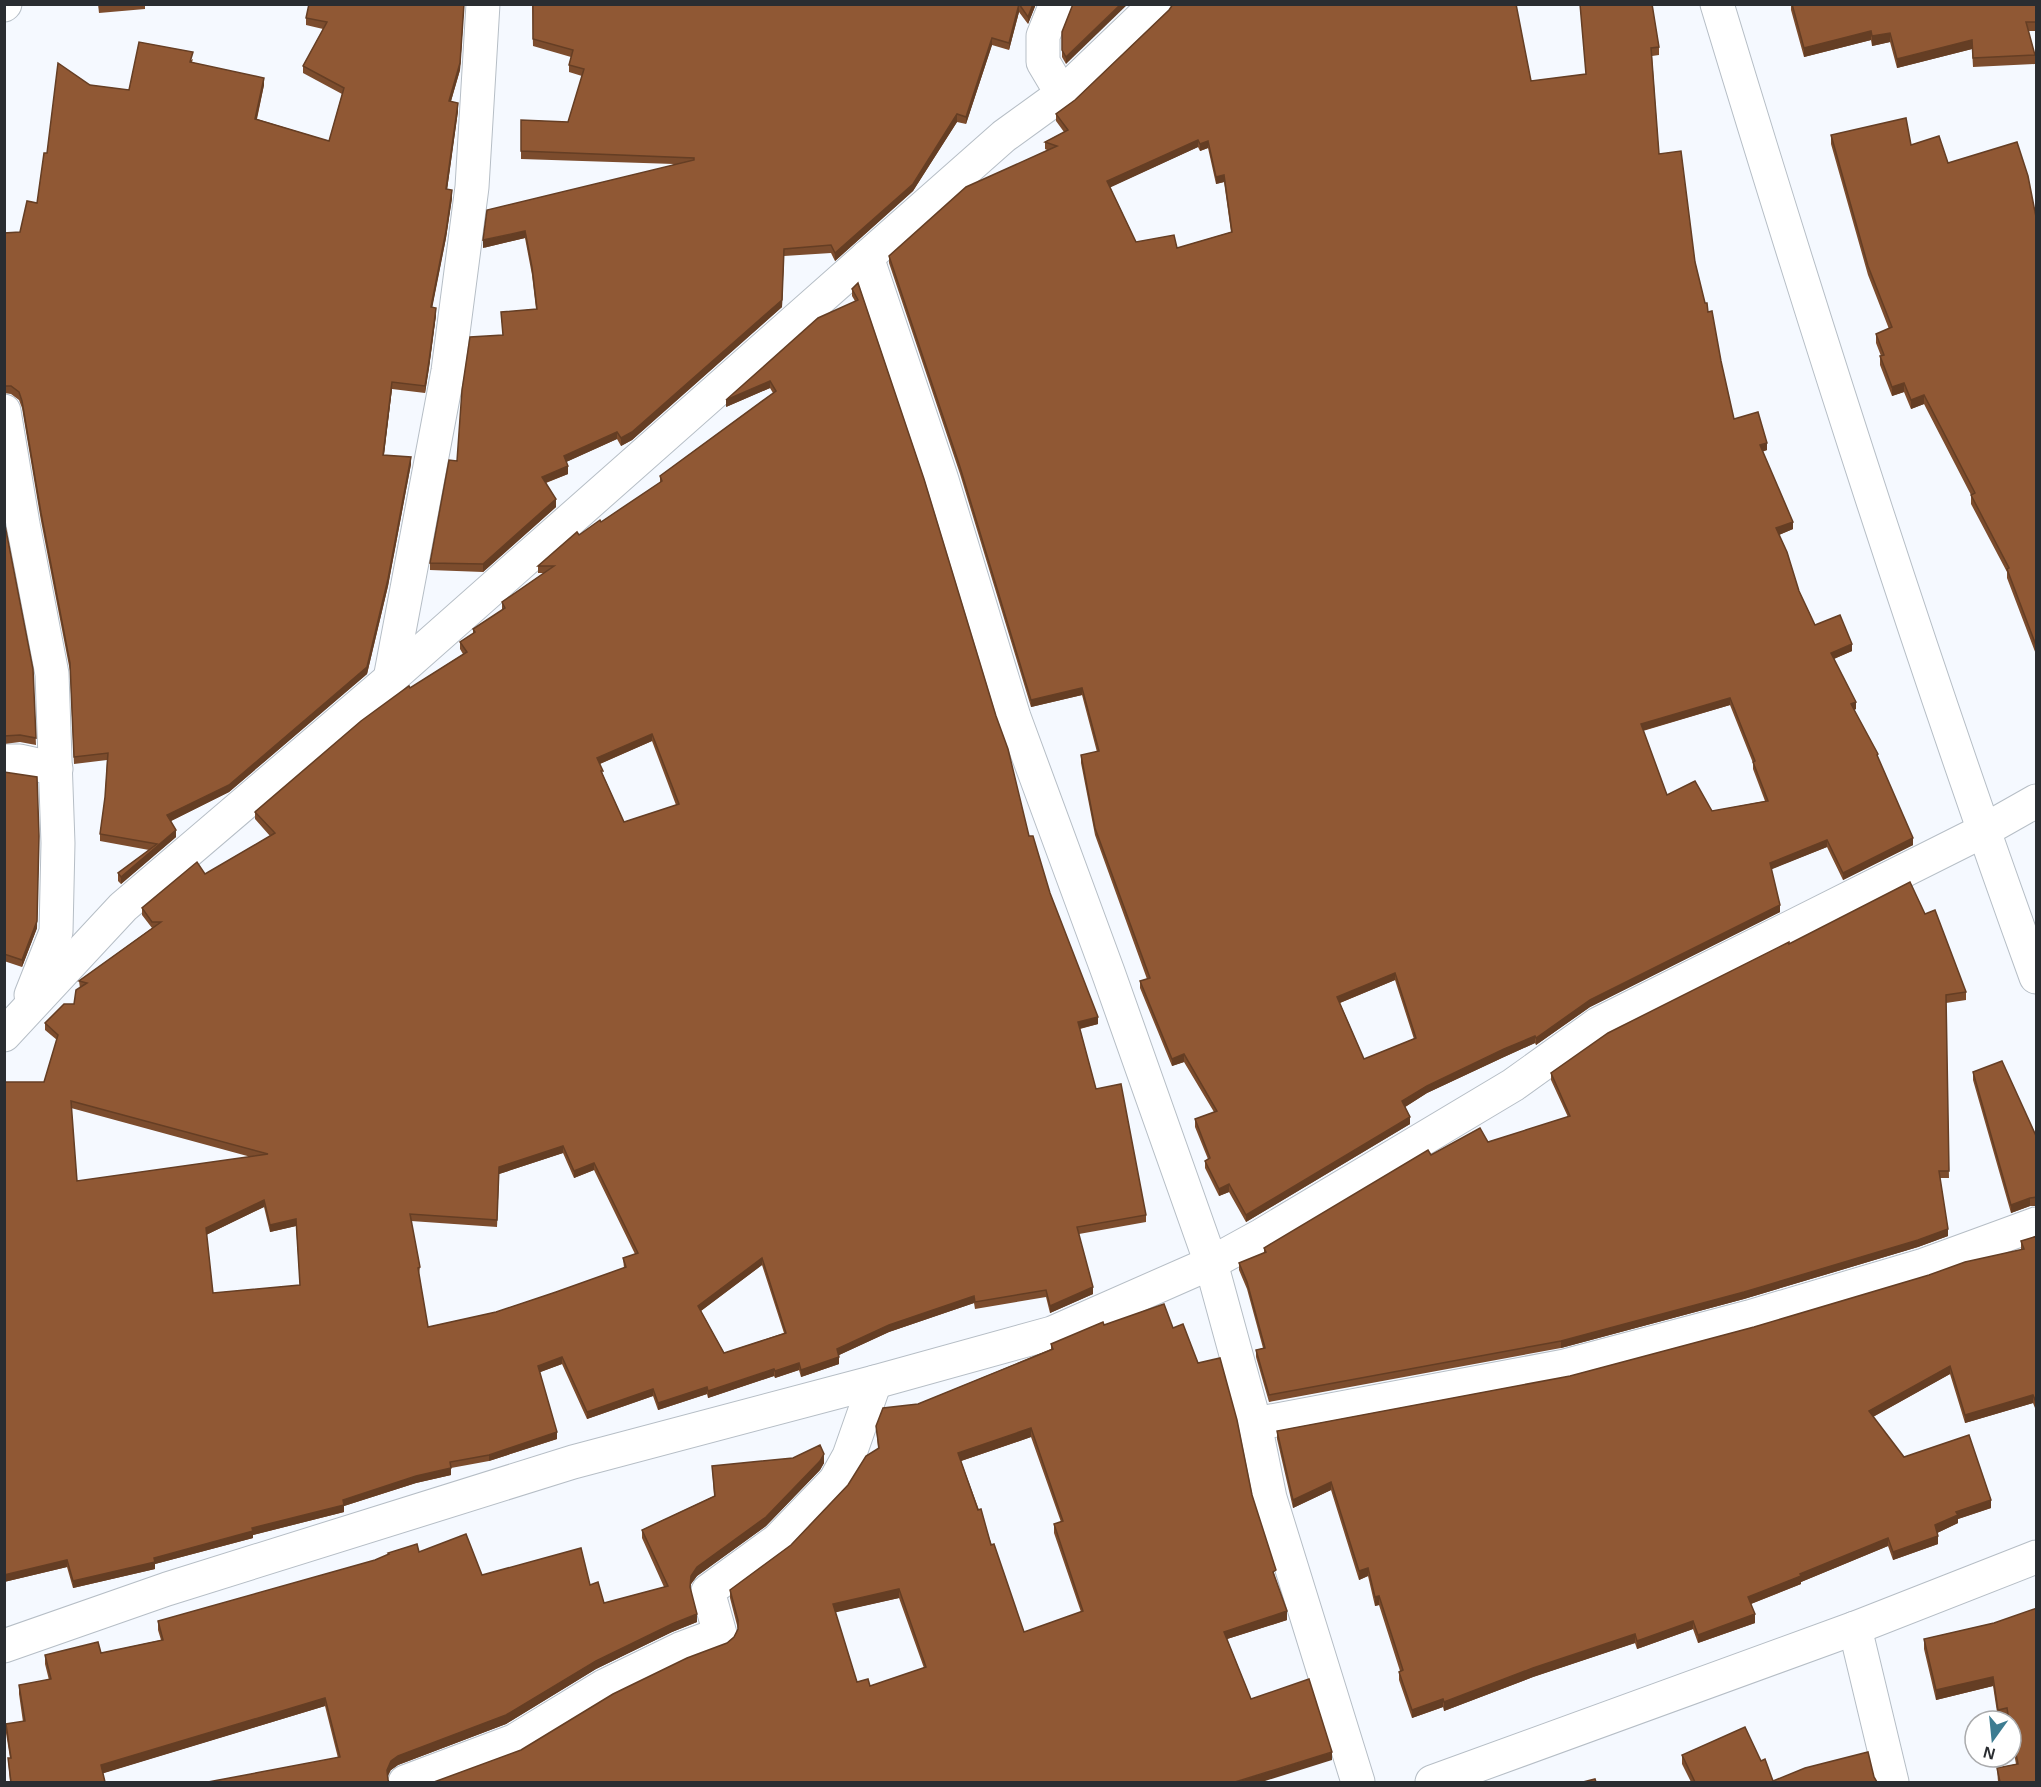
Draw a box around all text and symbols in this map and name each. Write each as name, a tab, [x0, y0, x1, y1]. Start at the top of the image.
north arrow	[1963, 1709, 2023, 1769]
text: N	[1981, 1743, 1997, 1763]

